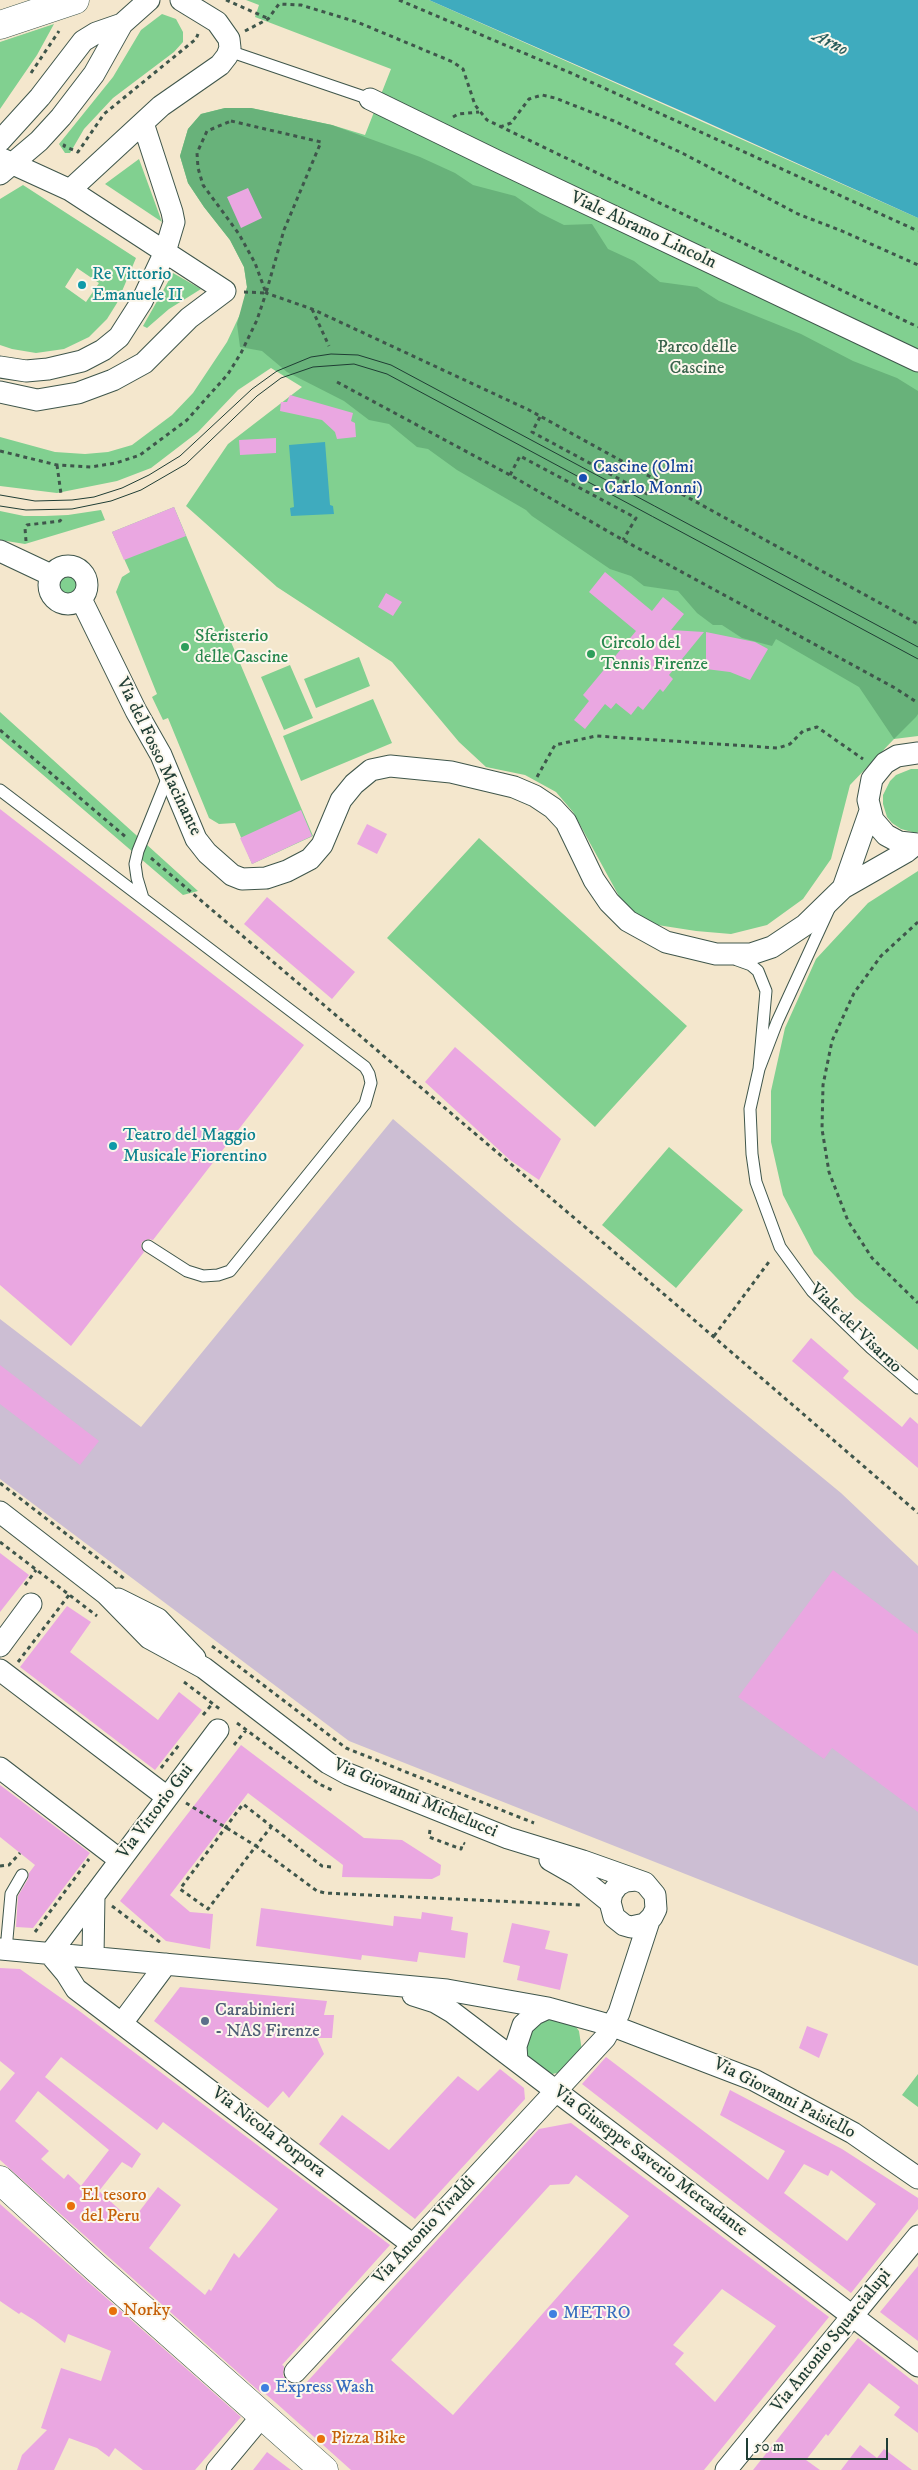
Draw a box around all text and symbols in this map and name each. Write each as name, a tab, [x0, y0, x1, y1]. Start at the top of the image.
water label: Arno	[809, 26, 851, 62]
street label: Viale Abramo Lincoln	[567, 188, 719, 274]
place label: Re Vittorio Emanuele II	[92, 264, 183, 306]
marker: Re Vittorio Emanuele II	[76, 279, 88, 291]
park label: Parco delle Cascine	[657, 337, 737, 379]
place label: Cascine (Olmi - Carlo Monni)	[593, 457, 703, 499]
marker: Cascine (Olmi - Carlo Monni)	[577, 472, 589, 484]
place label: Sferisterio delle Cascine	[195, 626, 288, 669]
place label: Circolo del Tennis Firenze	[601, 633, 708, 676]
marker: Sferisterio delle Cascine	[179, 641, 191, 653]
marker: Circolo del Tennis Firenze	[585, 648, 597, 660]
street label: Via del Fosso Macinante	[110, 675, 206, 839]
place label: Teatro del Maggio Musicale Fiorentino	[123, 1125, 267, 1168]
marker: Teatro del Maggio Musicale Fiorentino	[107, 1140, 119, 1152]
street label: Viale del Visarno	[804, 1279, 906, 1379]
street label: Via Giovanni Michelucci	[330, 1755, 500, 1843]
street label: Via Vittorio Gui	[113, 1760, 199, 1864]
place label: Carabinieri - NAS Firenze	[215, 2000, 320, 2042]
marker: Carabinieri - NAS Firenze	[199, 2015, 211, 2027]
street label: Via Giovanni Paisiello	[709, 2054, 859, 2144]
street label: Via Giuseppe Saverio Mercadante	[549, 2082, 751, 2242]
street label: Via Nicola Porpora	[207, 2083, 329, 2183]
street label: Via Antonio Vivaldi	[369, 2172, 481, 2290]
place label: El tesoro del Peru	[81, 2185, 146, 2228]
marker: El tesoro del Peru	[65, 2200, 77, 2212]
street label: Via Antonio Squarcialupi	[767, 2265, 897, 2417]
place label: Norky	[123, 2300, 170, 2322]
place label: METRO	[563, 2303, 630, 2325]
marker: Norky	[107, 2305, 119, 2317]
marker: METRO	[547, 2308, 559, 2320]
place label: Express Wash	[275, 2377, 374, 2399]
marker: Express Wash	[259, 2382, 271, 2394]
place label: Pizza Bike	[331, 2428, 405, 2450]
scale bar	[748, 2428, 890, 2460]
marker: Pizza Bike	[315, 2433, 327, 2445]
text: 50 m	[754, 2437, 784, 2456]

